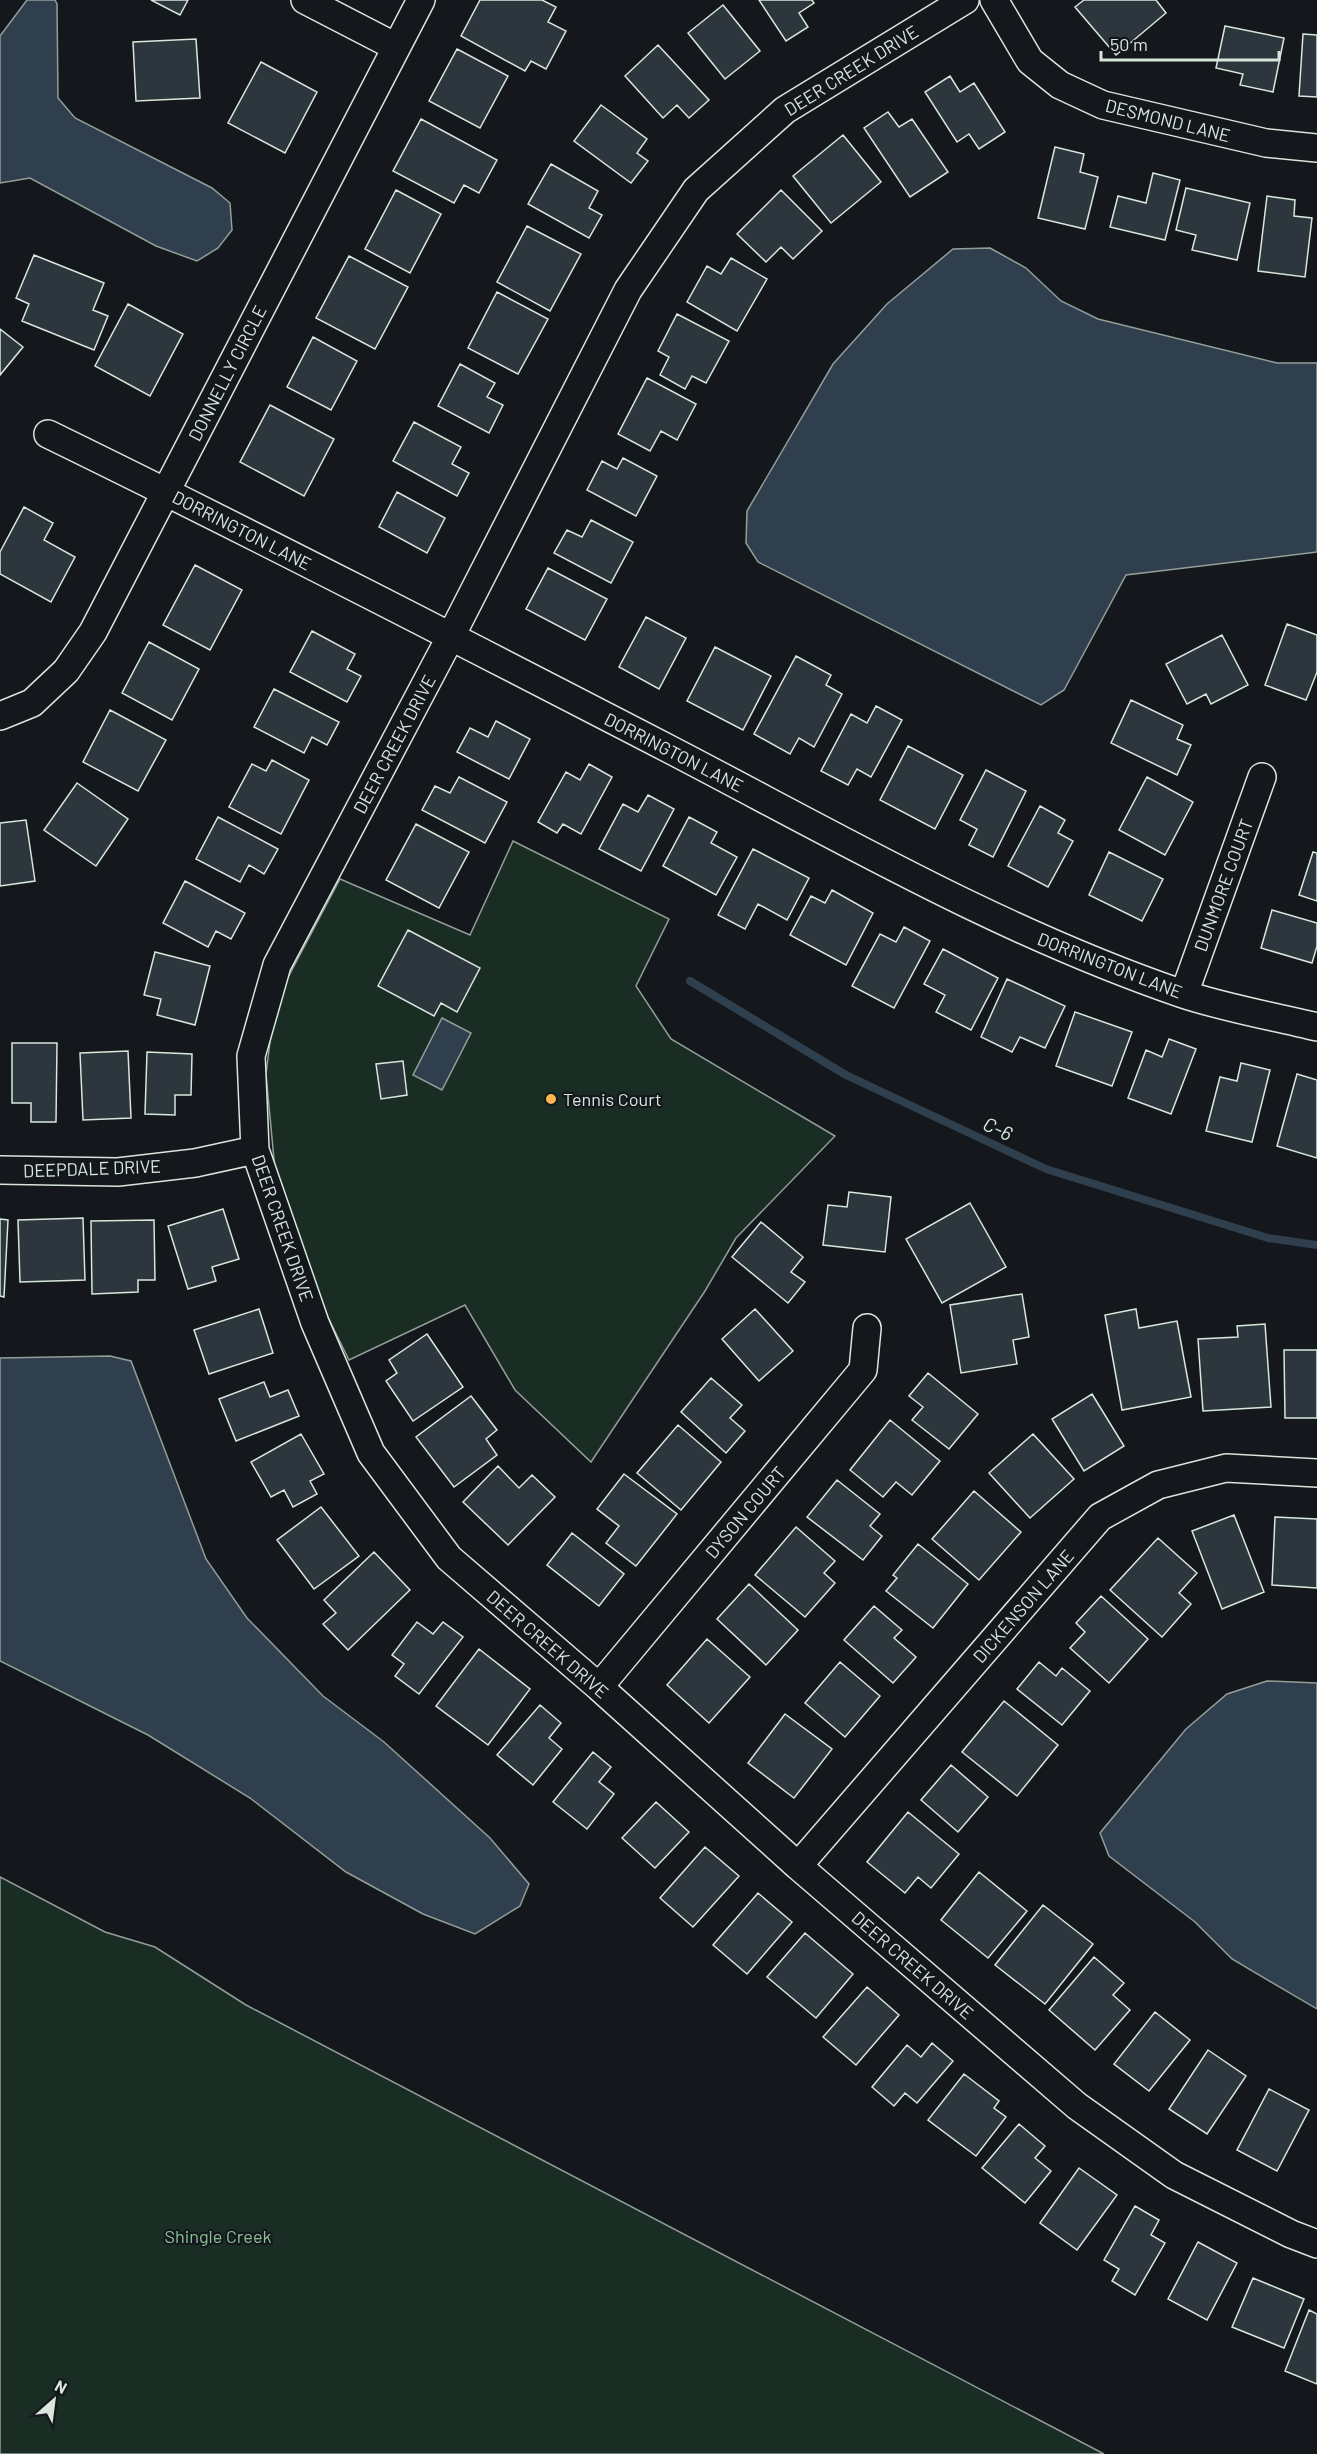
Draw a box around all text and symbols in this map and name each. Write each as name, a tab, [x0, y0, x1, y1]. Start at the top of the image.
street label: DEER CREEK DRIVE	[780, 20, 922, 120]
scale bar	[1101, 24, 1280, 62]
text: 50 m	[1110, 33, 1148, 55]
street label: DESMOND LANE	[1103, 94, 1233, 146]
street label: DONNELLY CIRCLE	[183, 301, 271, 445]
street label: DORRINGTON LANE	[169, 485, 315, 575]
street label: DEER CREEK DRIVE	[348, 671, 440, 817]
street label: DORRINGTON LANE	[601, 707, 747, 797]
street label: DUNMORE COURT	[1189, 816, 1257, 954]
street label: DORRINGTON LANE	[1035, 927, 1185, 1003]
place label: Tennis Court	[563, 1088, 662, 1110]
marker: Tennis Court	[544, 1092, 558, 1106]
water label: C-6	[980, 1111, 1016, 1145]
street label: DEER CREEK DRIVE	[248, 1152, 318, 1304]
street label: DEEPDALE DRIVE	[23, 1155, 161, 1181]
street label: DYSON COURT	[700, 1462, 790, 1562]
street label: DICKENSON LANE	[968, 1545, 1078, 1667]
street label: DEER CREEK DRIVE	[483, 1585, 613, 1703]
street label: DEER CREEK DRIVE	[848, 1906, 978, 2024]
park label: Shingle Creek	[164, 2225, 272, 2247]
north arrow	[24, 2370, 84, 2430]
text: N	[52, 2375, 70, 2397]

